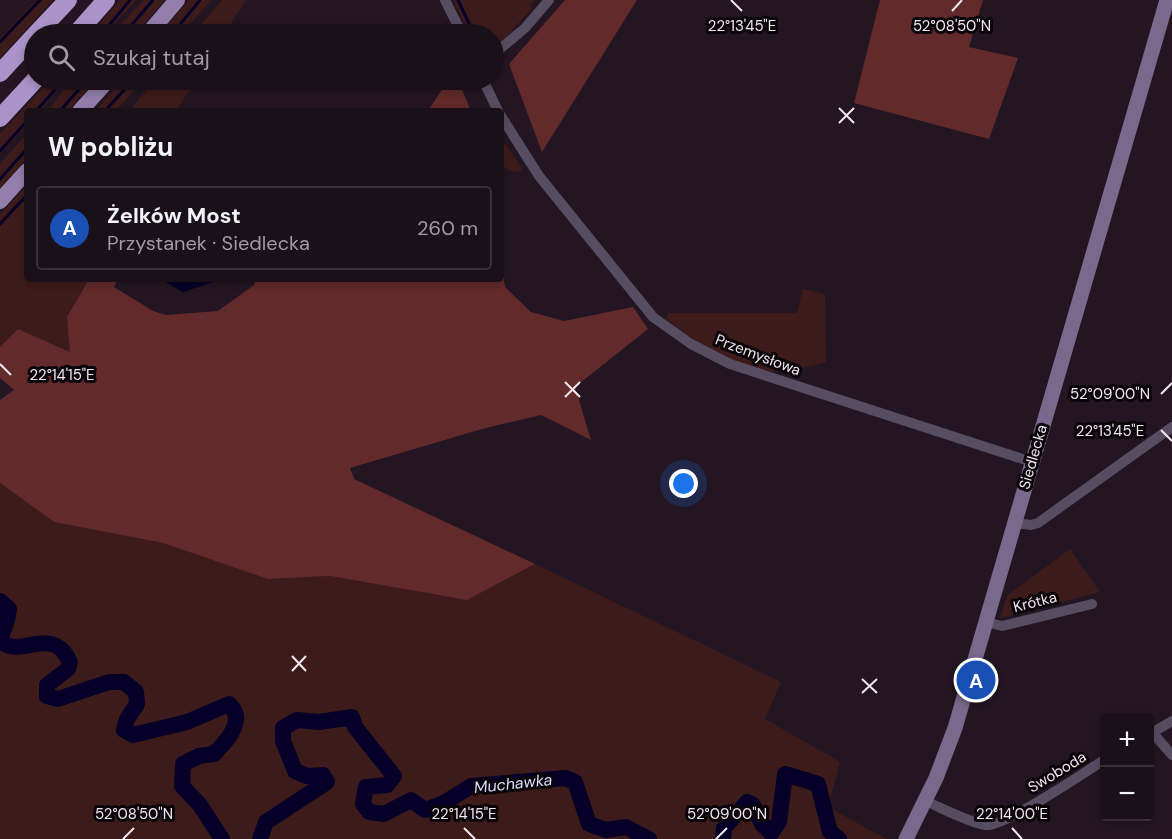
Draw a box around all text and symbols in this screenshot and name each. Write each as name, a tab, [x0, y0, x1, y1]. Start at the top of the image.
text: 22°13'45"E	[708, 16, 776, 36]
text: 52°08'50"N	[913, 16, 991, 36]
search box	[24, 24, 504, 90]
icon: search	[45, 41, 78, 74]
text: Szukaj tutaj	[93, 43, 210, 72]
text: W pobliżu	[48, 130, 173, 164]
text: Żelków Most	[107, 201, 241, 230]
text: A	[62, 215, 77, 241]
text: 260 m	[417, 215, 478, 241]
text: Przystanek · Siedlecka	[107, 230, 310, 256]
street label: Przemysłowa	[712, 330, 804, 380]
text: 22°14'15"E	[29, 365, 95, 385]
text: 52°09'00"N	[1070, 384, 1150, 404]
text: 22°13'45"E	[1076, 421, 1144, 441]
street label: Siedlecka	[1014, 422, 1052, 492]
your location	[669, 469, 698, 498]
street label: Krótka	[1011, 587, 1059, 617]
pin: A	[956, 658, 996, 702]
map controls	[1100, 713, 1154, 821]
button: +	[1100, 713, 1154, 767]
street label: Swoboda	[1024, 747, 1090, 797]
button: −	[1100, 767, 1154, 821]
water label: Muchawka	[473, 769, 553, 798]
text: 52°08'50"N	[95, 804, 173, 824]
text: 22°14'15"E	[431, 804, 497, 824]
text: 52°09'00"N	[687, 804, 767, 824]
text: 22°14'00"E	[976, 804, 1048, 824]

